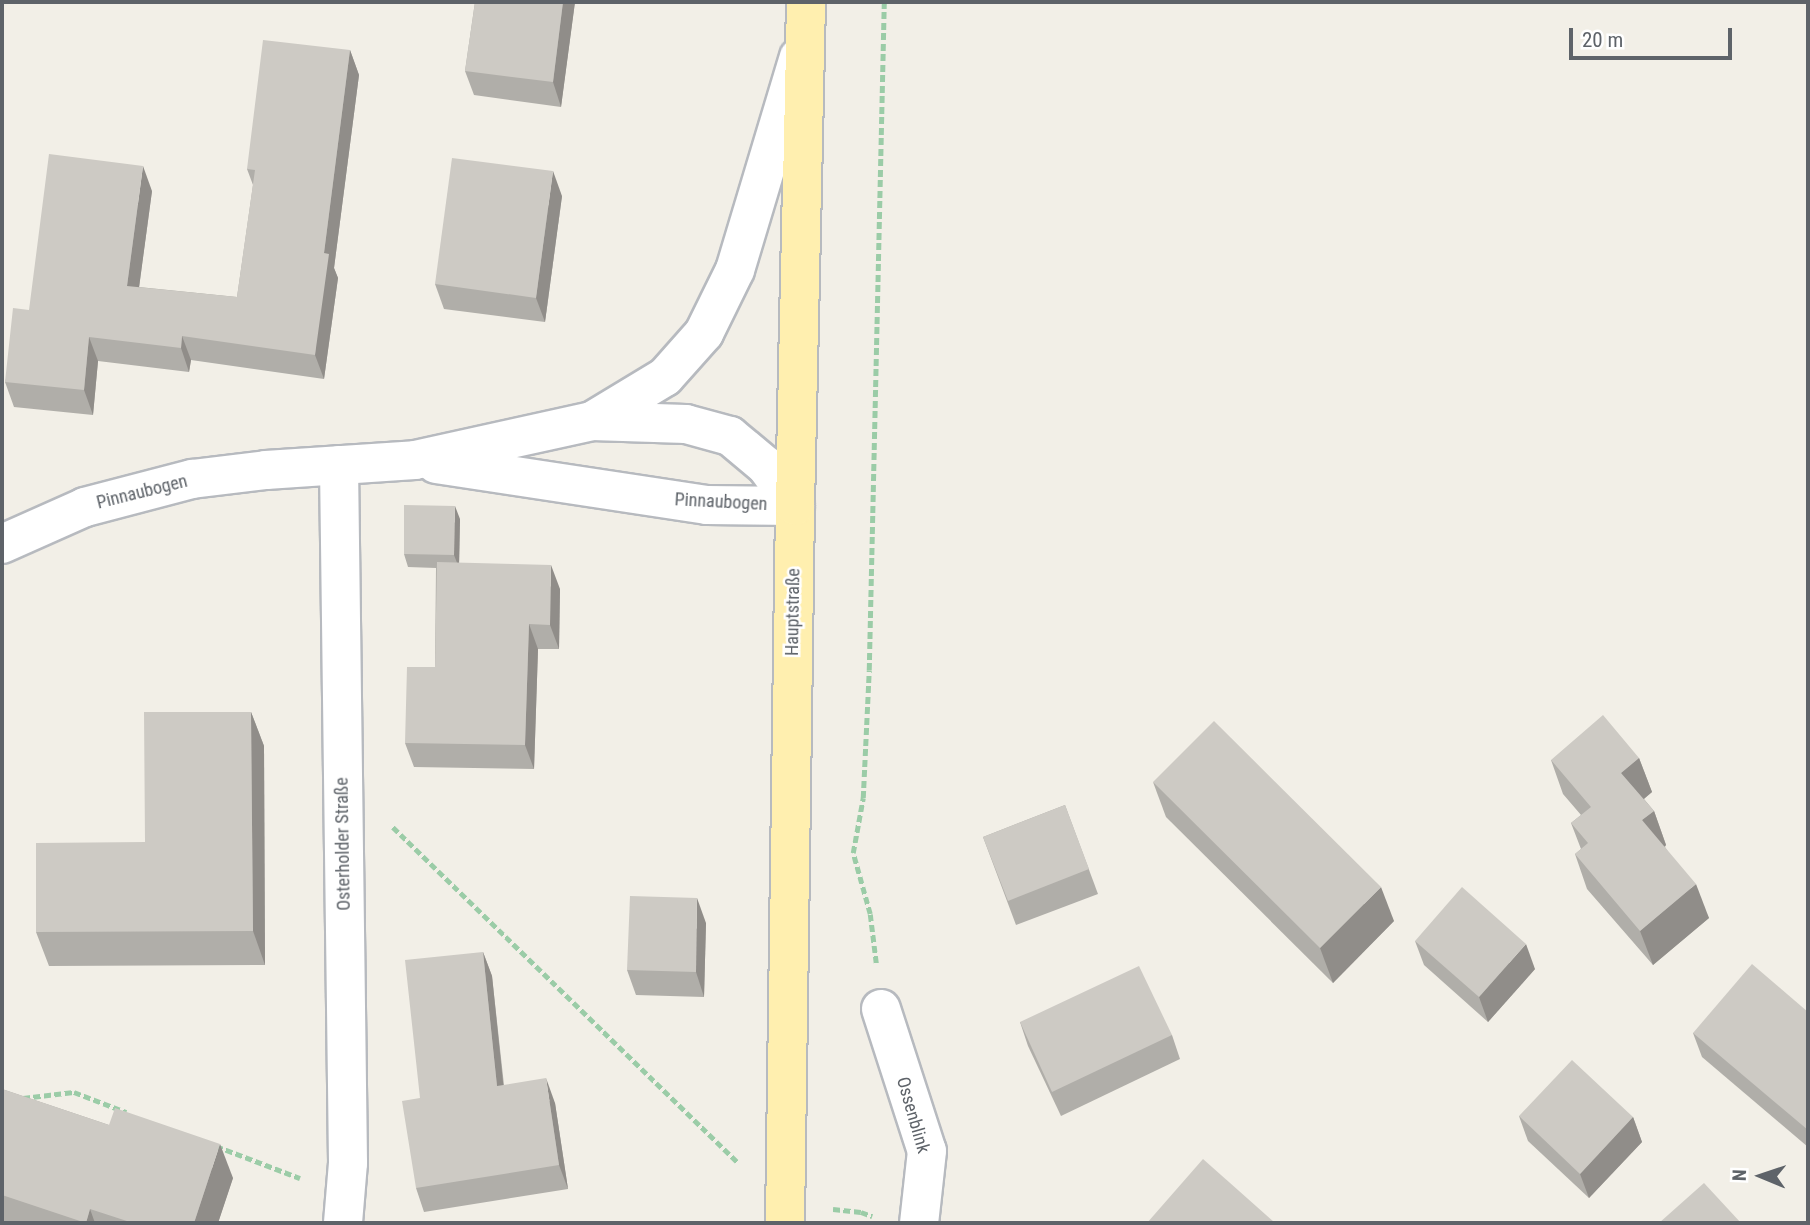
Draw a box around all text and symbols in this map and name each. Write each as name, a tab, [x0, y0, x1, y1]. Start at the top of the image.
scale bar	[1572, 14, 1735, 58]
text: 20 m	[1582, 28, 1623, 52]
street label: Pinnaubogen	[94, 470, 190, 514]
street label: Pinnaubogen	[674, 489, 768, 515]
street label: Hauptstraße	[781, 568, 805, 656]
street label: Osterholder Straße	[331, 777, 355, 911]
street label: Ossenblink	[892, 1074, 934, 1156]
north arrow	[1726, 1141, 1796, 1211]
text: N	[1728, 1169, 1751, 1181]

